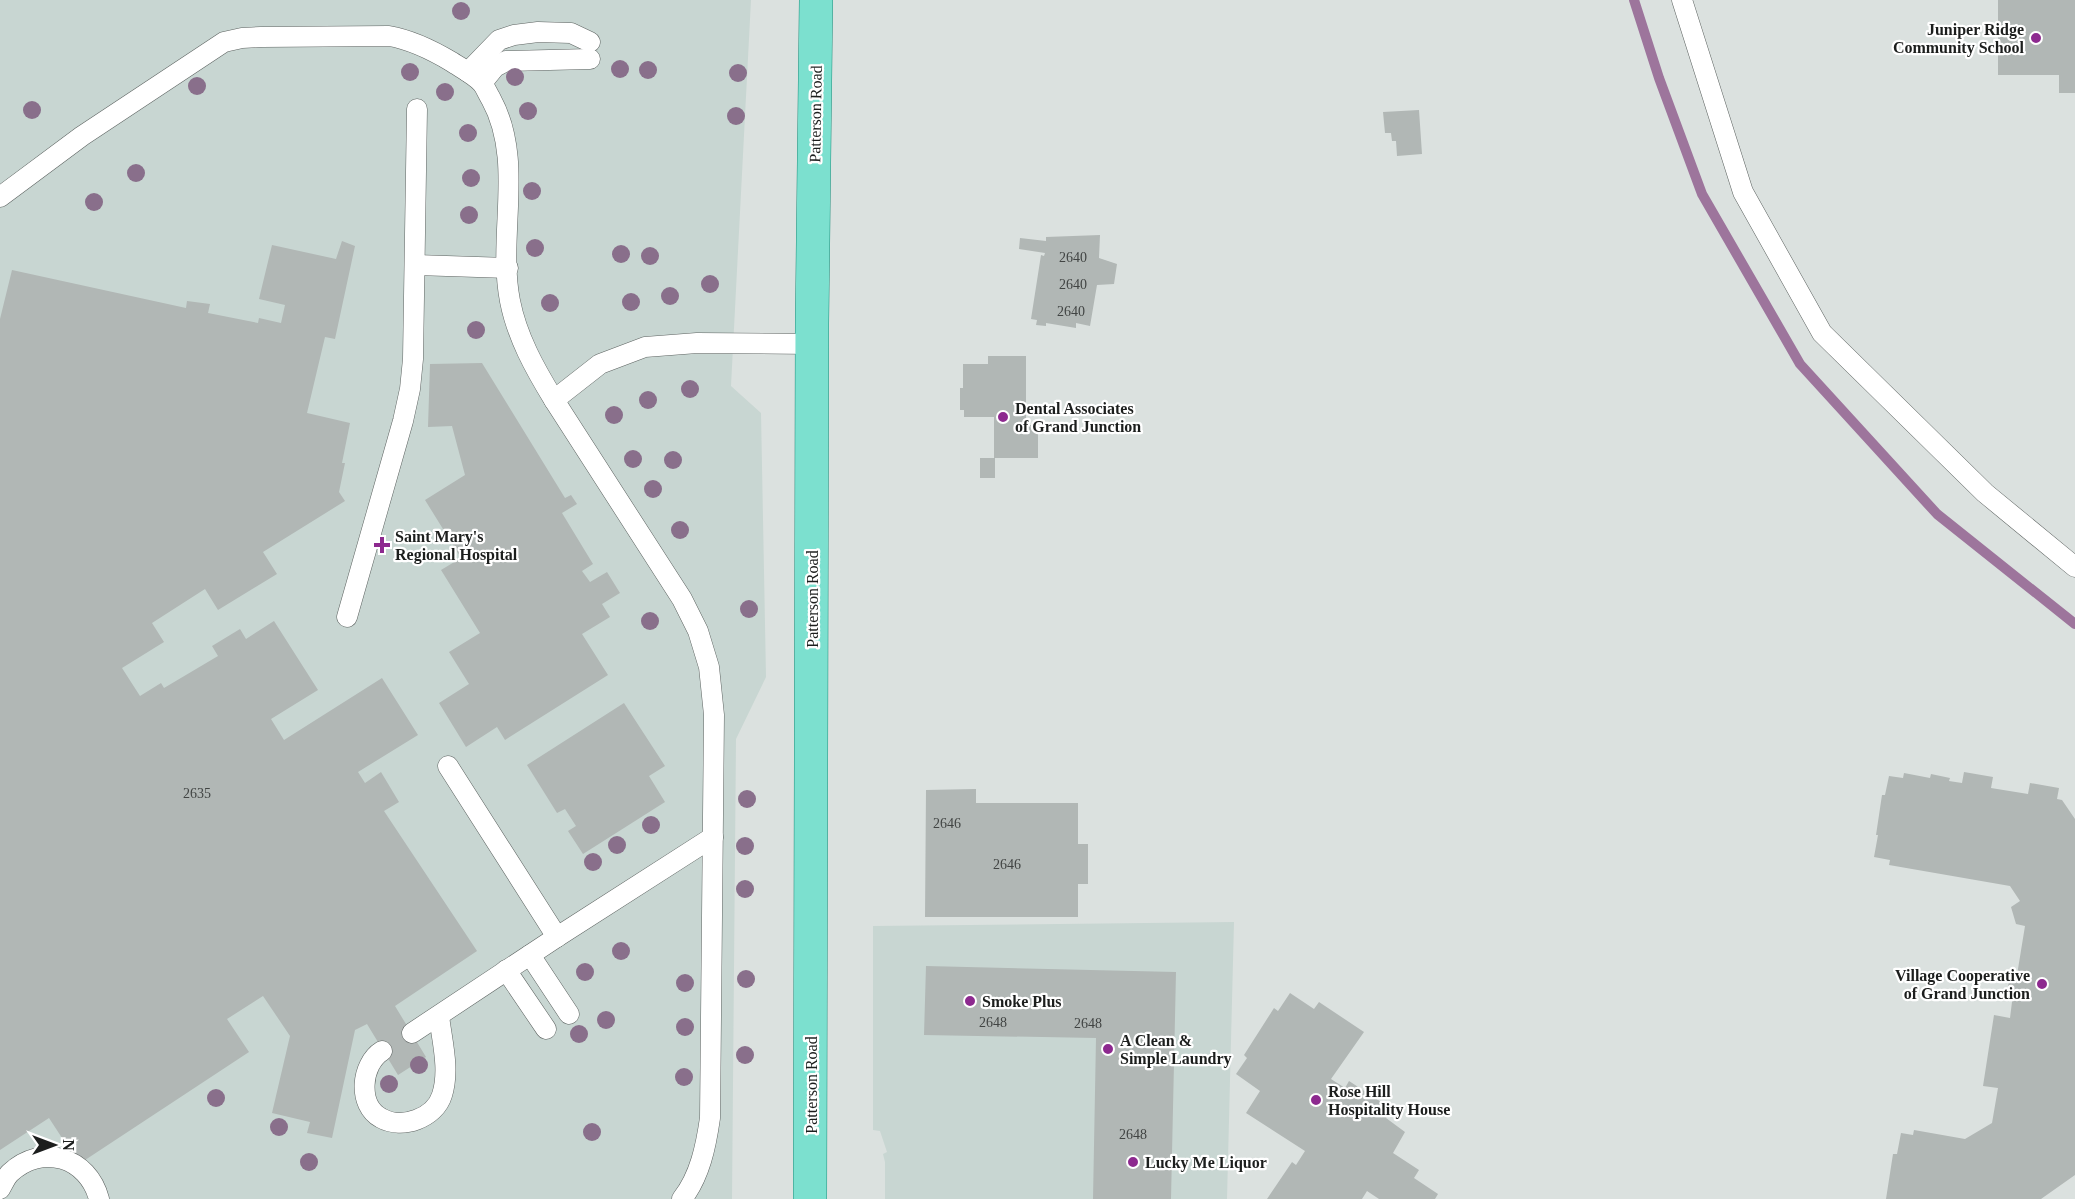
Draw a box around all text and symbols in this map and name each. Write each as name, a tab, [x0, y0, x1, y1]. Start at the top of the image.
place label: Juniper Ridge Community School	[1893, 21, 2025, 57]
marker: Juniper Ridge Community School	[2029, 31, 2043, 45]
street label: Patterson Road	[806, 65, 825, 163]
house number: 2640	[1059, 250, 1087, 265]
house number: 2640	[1059, 277, 1087, 292]
house number: 2640	[1057, 304, 1085, 319]
place label: Dental Associates of Grand Junction	[1015, 400, 1141, 435]
marker: Dental Associates of Grand Junction	[996, 410, 1010, 424]
place label: Saint Mary's Regional Hospital	[395, 528, 518, 564]
marker: Saint Mary's Regional Hospital	[373, 536, 391, 554]
street label: Patterson Road	[804, 550, 821, 648]
house number: 2635	[183, 786, 211, 801]
house number: 2646	[933, 816, 961, 831]
house number: 2646	[993, 857, 1021, 872]
place label: Village Cooperative of Grand Junction	[1895, 967, 2030, 1002]
marker: Village Cooperative of Grand Junction	[2035, 977, 2049, 991]
place label: Smoke Plus	[982, 993, 1062, 1010]
marker: Smoke Plus	[963, 994, 977, 1008]
house number: 2648	[979, 1015, 1007, 1030]
house number: 2648	[1074, 1016, 1102, 1031]
place label: A Clean & Simple Laundry	[1120, 1032, 1232, 1068]
street label: Patterson Road	[803, 1036, 820, 1134]
marker: A Clean & Simple Laundry	[1101, 1042, 1115, 1056]
place label: Rose Hill Hospitality House	[1328, 1083, 1450, 1119]
marker: Rose Hill Hospitality House	[1309, 1093, 1323, 1107]
north arrow	[24, 1115, 84, 1175]
house number: 2648	[1119, 1127, 1147, 1142]
text: N	[60, 1139, 77, 1151]
place label: Lucky Me Liquor	[1145, 1154, 1267, 1172]
marker: Lucky Me Liquor	[1126, 1155, 1140, 1169]

